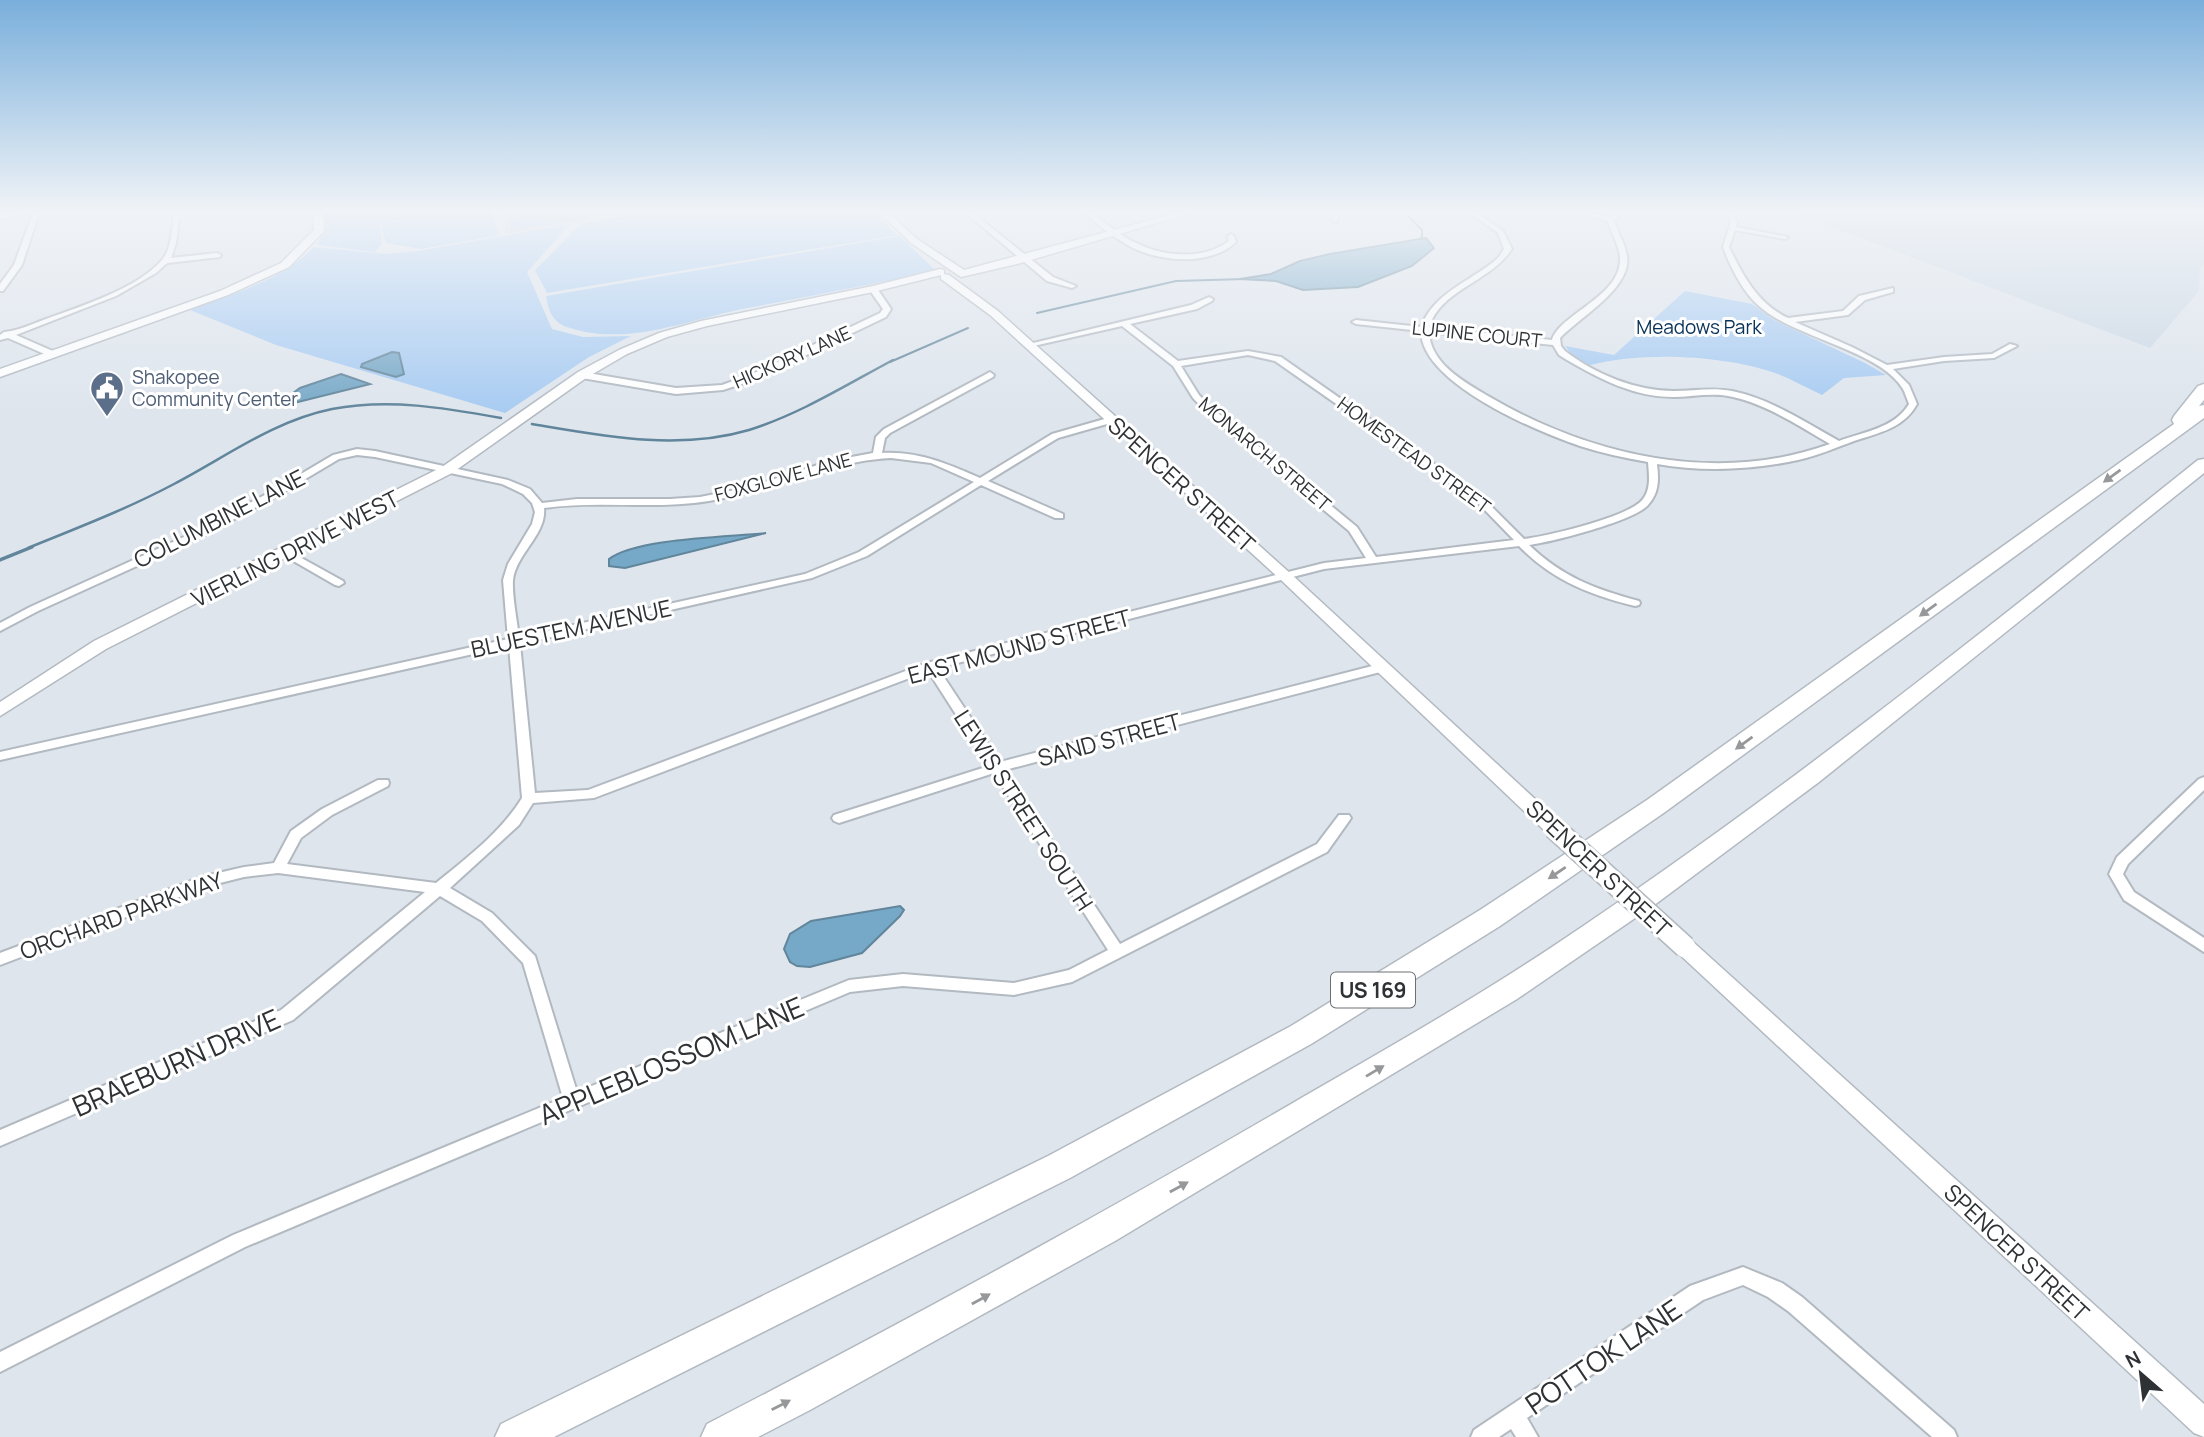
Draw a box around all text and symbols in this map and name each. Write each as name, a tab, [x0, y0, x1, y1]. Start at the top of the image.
street label: LUPINE COURT	[1411, 314, 1544, 354]
park label: Meadows Park	[1636, 314, 1762, 340]
street label: HICKORY LANE	[729, 319, 855, 395]
place label: Shakopee Community Center	[132, 364, 298, 412]
public building icon: Shakopee Community Center	[88, 369, 126, 418]
street label: MONARCH STREET	[1193, 391, 1337, 517]
street label: HOMESTEAD STREET	[1332, 391, 1496, 520]
street label: SPENCER STREET	[1101, 409, 1263, 559]
street label: FOXGLOVE LANE	[712, 446, 854, 508]
street label: COLUMBINE LANE	[128, 461, 310, 575]
one-way arrow	[2103, 469, 2121, 483]
street label: VIERLING DRIVE WEST	[186, 482, 405, 614]
street label: BLUESTEM AVENUE	[468, 591, 674, 665]
street label: EAST MOUND STREET	[904, 601, 1134, 691]
one-way arrow	[1919, 603, 1937, 617]
street label: LEWIS STREET SOUTH	[947, 703, 1101, 917]
street label: SAND STREET	[1034, 704, 1184, 773]
one-way arrow	[1735, 736, 1753, 750]
street label: SPENCER STREET	[1519, 792, 1679, 944]
street label: ORCHARD PARKWAY	[15, 863, 227, 967]
one-way arrow	[1548, 866, 1566, 880]
road number: US 169	[1331, 972, 1415, 1007]
street label: APPLEBLOSSOM LANE	[533, 987, 809, 1133]
street label: BRAEBURN DRIVE	[66, 999, 286, 1125]
one-way arrow	[1366, 1065, 1385, 1077]
street label: SPENCER STREET	[1937, 1176, 2097, 1328]
one-way arrow	[1170, 1181, 1189, 1193]
street label: POTTOK LANE	[1517, 1290, 1689, 1422]
one-way arrow	[972, 1293, 991, 1305]
north arrow	[2106, 1339, 2176, 1409]
text: N	[2121, 1344, 2145, 1374]
one-way arrow	[771, 1400, 791, 1412]

